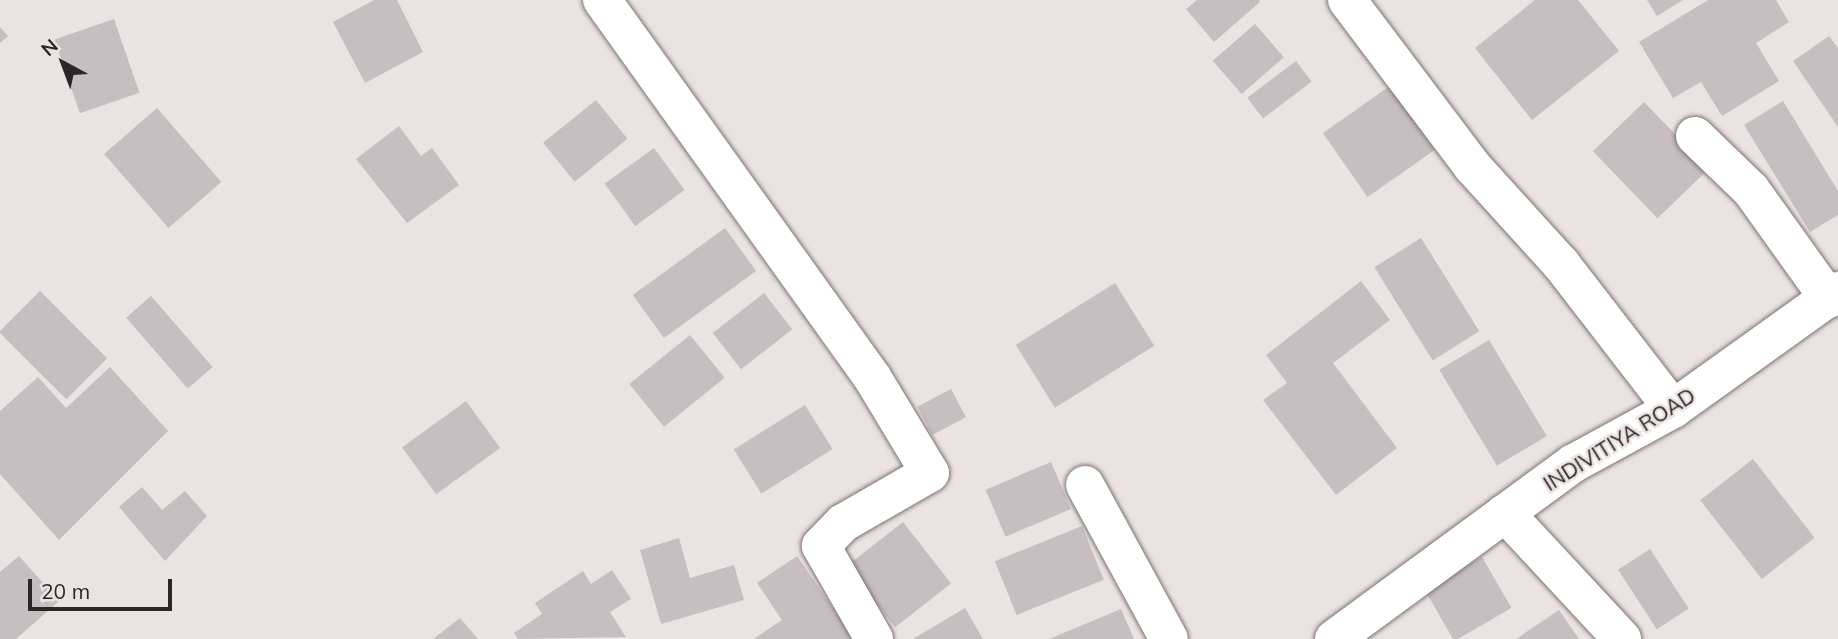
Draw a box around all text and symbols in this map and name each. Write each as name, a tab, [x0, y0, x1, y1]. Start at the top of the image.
north arrow	[28, 28, 98, 98]
text: N	[36, 33, 63, 61]
street label: INDIVITIYA ROAD	[1538, 382, 1700, 496]
scale bar	[32, 566, 175, 610]
text: 20 m	[41, 578, 90, 604]

